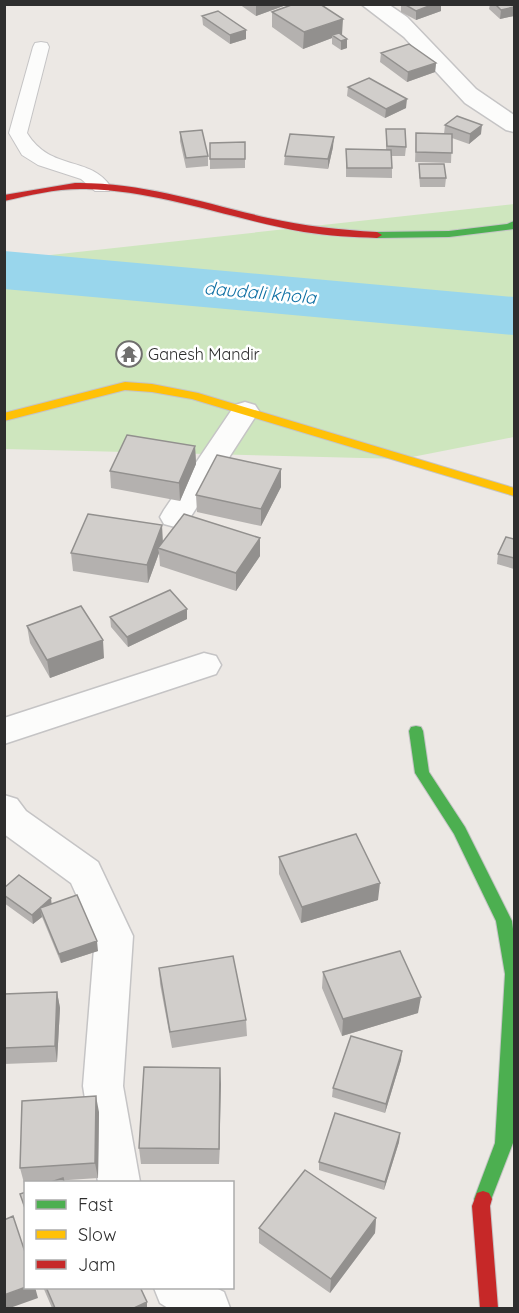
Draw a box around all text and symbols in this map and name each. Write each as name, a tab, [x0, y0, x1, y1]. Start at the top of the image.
water label: daudali khola	[203, 276, 318, 309]
temple icon: Ganesh Mandir	[114, 339, 144, 369]
place label: Ganesh Mandir	[148, 344, 260, 364]
legend	[24, 1181, 234, 1289]
text: Fast	[78, 1193, 113, 1216]
text: Slow	[78, 1223, 116, 1246]
text: Jam	[78, 1253, 116, 1276]

